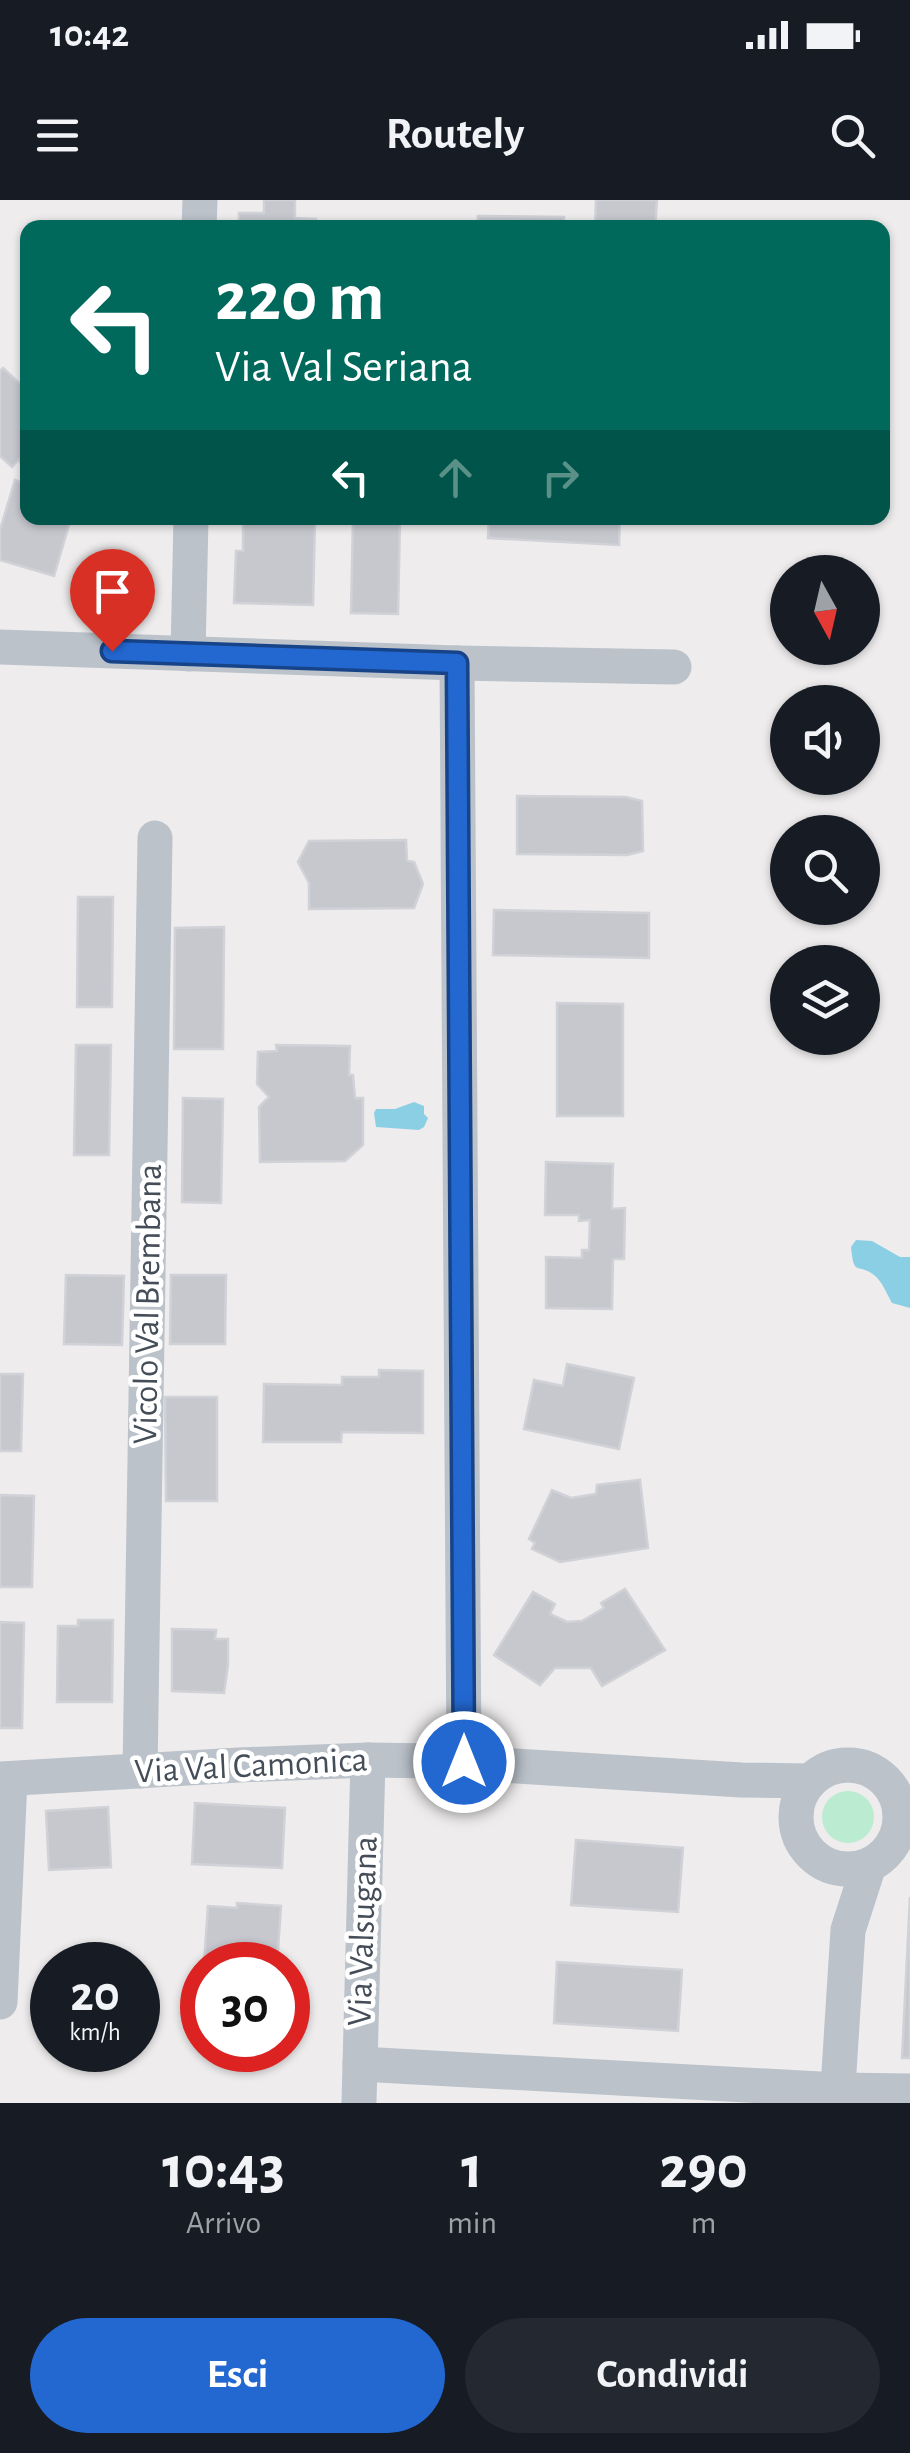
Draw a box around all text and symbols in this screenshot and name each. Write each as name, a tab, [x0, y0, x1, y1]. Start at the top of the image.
text: 10:42	[50, 16, 129, 54]
icon: menu	[30, 108, 85, 163]
icon: search	[825, 108, 880, 163]
text: Routely	[386, 112, 524, 157]
icon: left	[50, 260, 180, 390]
text: 220 m	[215, 263, 384, 333]
text: Via Val Seriana	[215, 345, 473, 390]
icon: left	[323, 450, 378, 505]
icon: ahead	[428, 450, 483, 505]
icon: right	[533, 450, 588, 505]
pin	[70, 549, 155, 652]
north arrow	[770, 555, 880, 665]
map controls	[770, 555, 880, 1055]
icon: arrive	[85, 564, 140, 619]
button: sound	[770, 685, 880, 795]
button: search	[770, 815, 880, 925]
button: layers	[770, 945, 880, 1055]
street label: Vicolo Val Brembana	[128, 1163, 168, 1445]
position arrow	[412, 1710, 516, 1814]
street label: Via Val Camonica	[134, 1742, 368, 1790]
street label: Via Valsugana	[342, 1835, 384, 2027]
speed limit sign: 30	[180, 1942, 310, 2072]
text: 20	[70, 1970, 120, 2020]
text: km/h	[69, 2020, 121, 2045]
text: 10:43	[162, 2139, 285, 2199]
text: 1	[461, 2139, 483, 2199]
text: 290	[659, 2139, 748, 2199]
text: Arrivo	[186, 2207, 261, 2239]
text: min	[447, 2207, 497, 2239]
text: m	[691, 2207, 716, 2239]
button: Esci	[30, 2318, 445, 2433]
button: Condividi	[465, 2318, 880, 2433]

